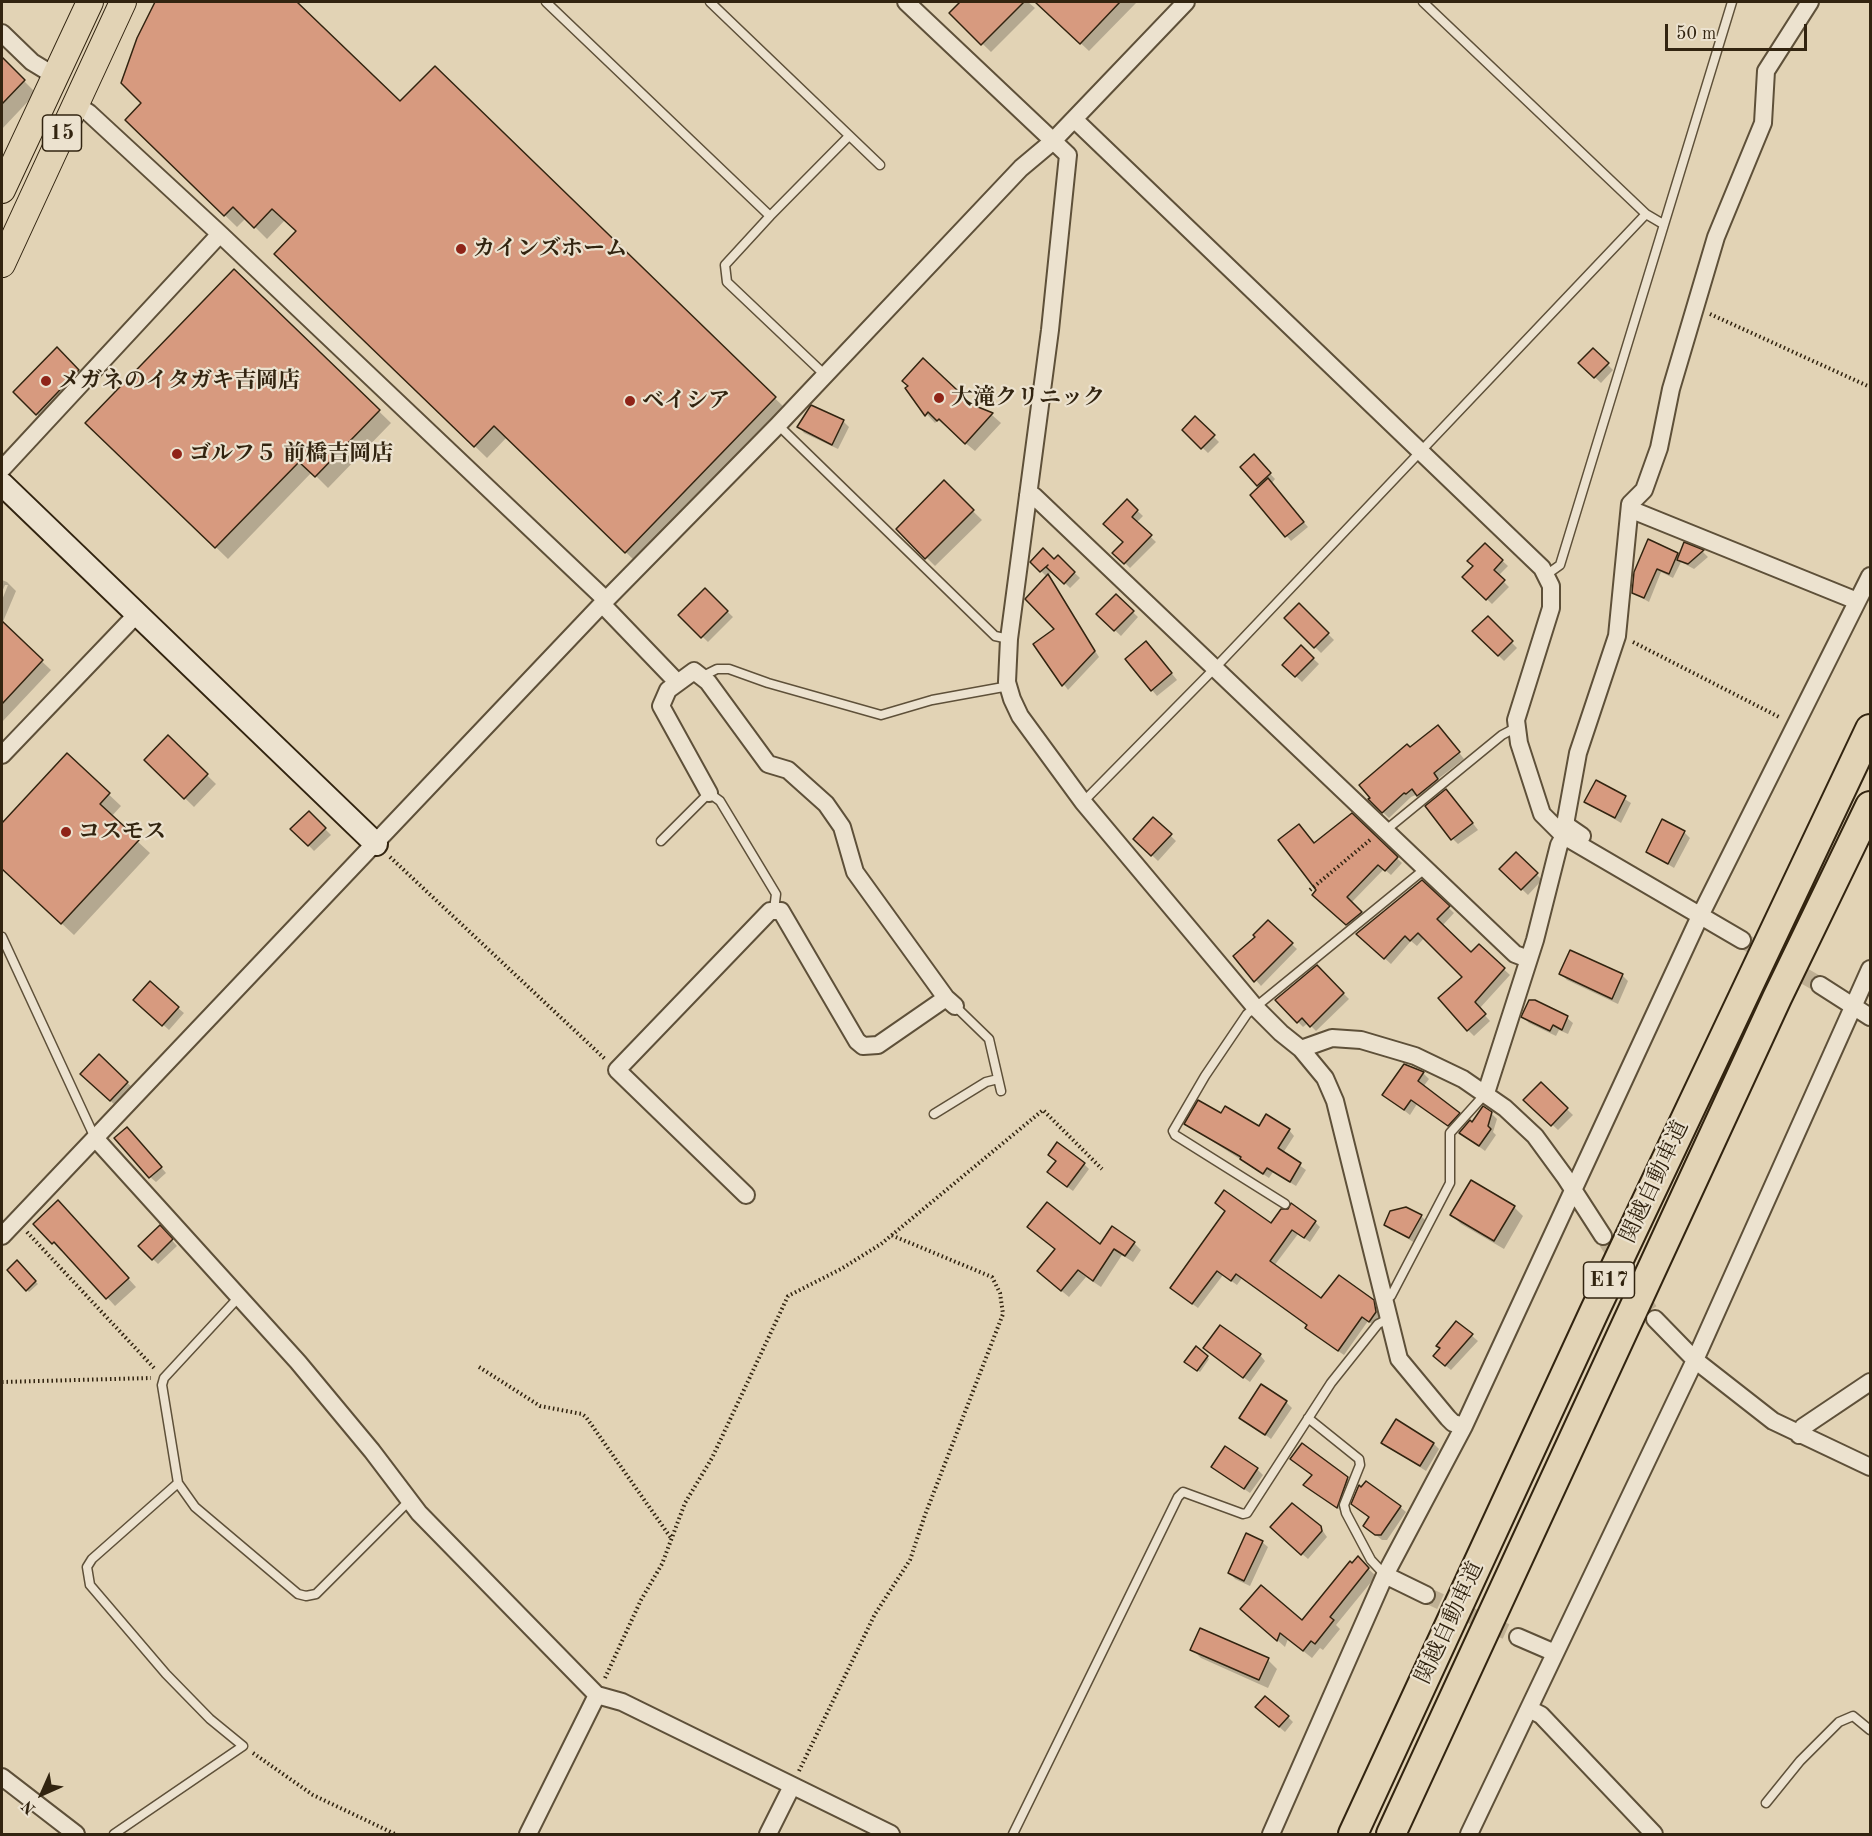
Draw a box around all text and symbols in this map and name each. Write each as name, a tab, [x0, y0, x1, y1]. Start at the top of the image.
scale bar	[1668, 12, 1810, 50]
text: 50 m	[1676, 25, 1716, 43]
road number: 15	[42, 115, 82, 151]
place label: カインズホーム	[473, 236, 627, 262]
marker: カインズホーム	[454, 242, 468, 256]
place label: メガネのイタガキ吉岡店	[58, 368, 300, 394]
marker: メガネのイタガキ吉岡店	[39, 374, 53, 388]
place label: 大滝クリニック	[951, 385, 1105, 411]
place label: ベイシア	[642, 388, 730, 414]
marker: 大滝クリニック	[932, 391, 946, 405]
marker: ベイシア	[623, 394, 637, 408]
place label: ゴルフ５ 前橋吉岡店	[189, 441, 393, 467]
marker: ゴルフ５ 前橋吉岡店	[170, 447, 184, 461]
place label: コスモス	[78, 819, 166, 845]
marker: コスモス	[59, 825, 73, 839]
street label: 関越自動車道	[1615, 1117, 1695, 1247]
road number: E17	[1584, 1262, 1634, 1298]
street label: 関越自動車道	[1410, 1558, 1490, 1688]
north arrow	[12, 1764, 72, 1824]
text: N	[19, 1797, 39, 1817]

